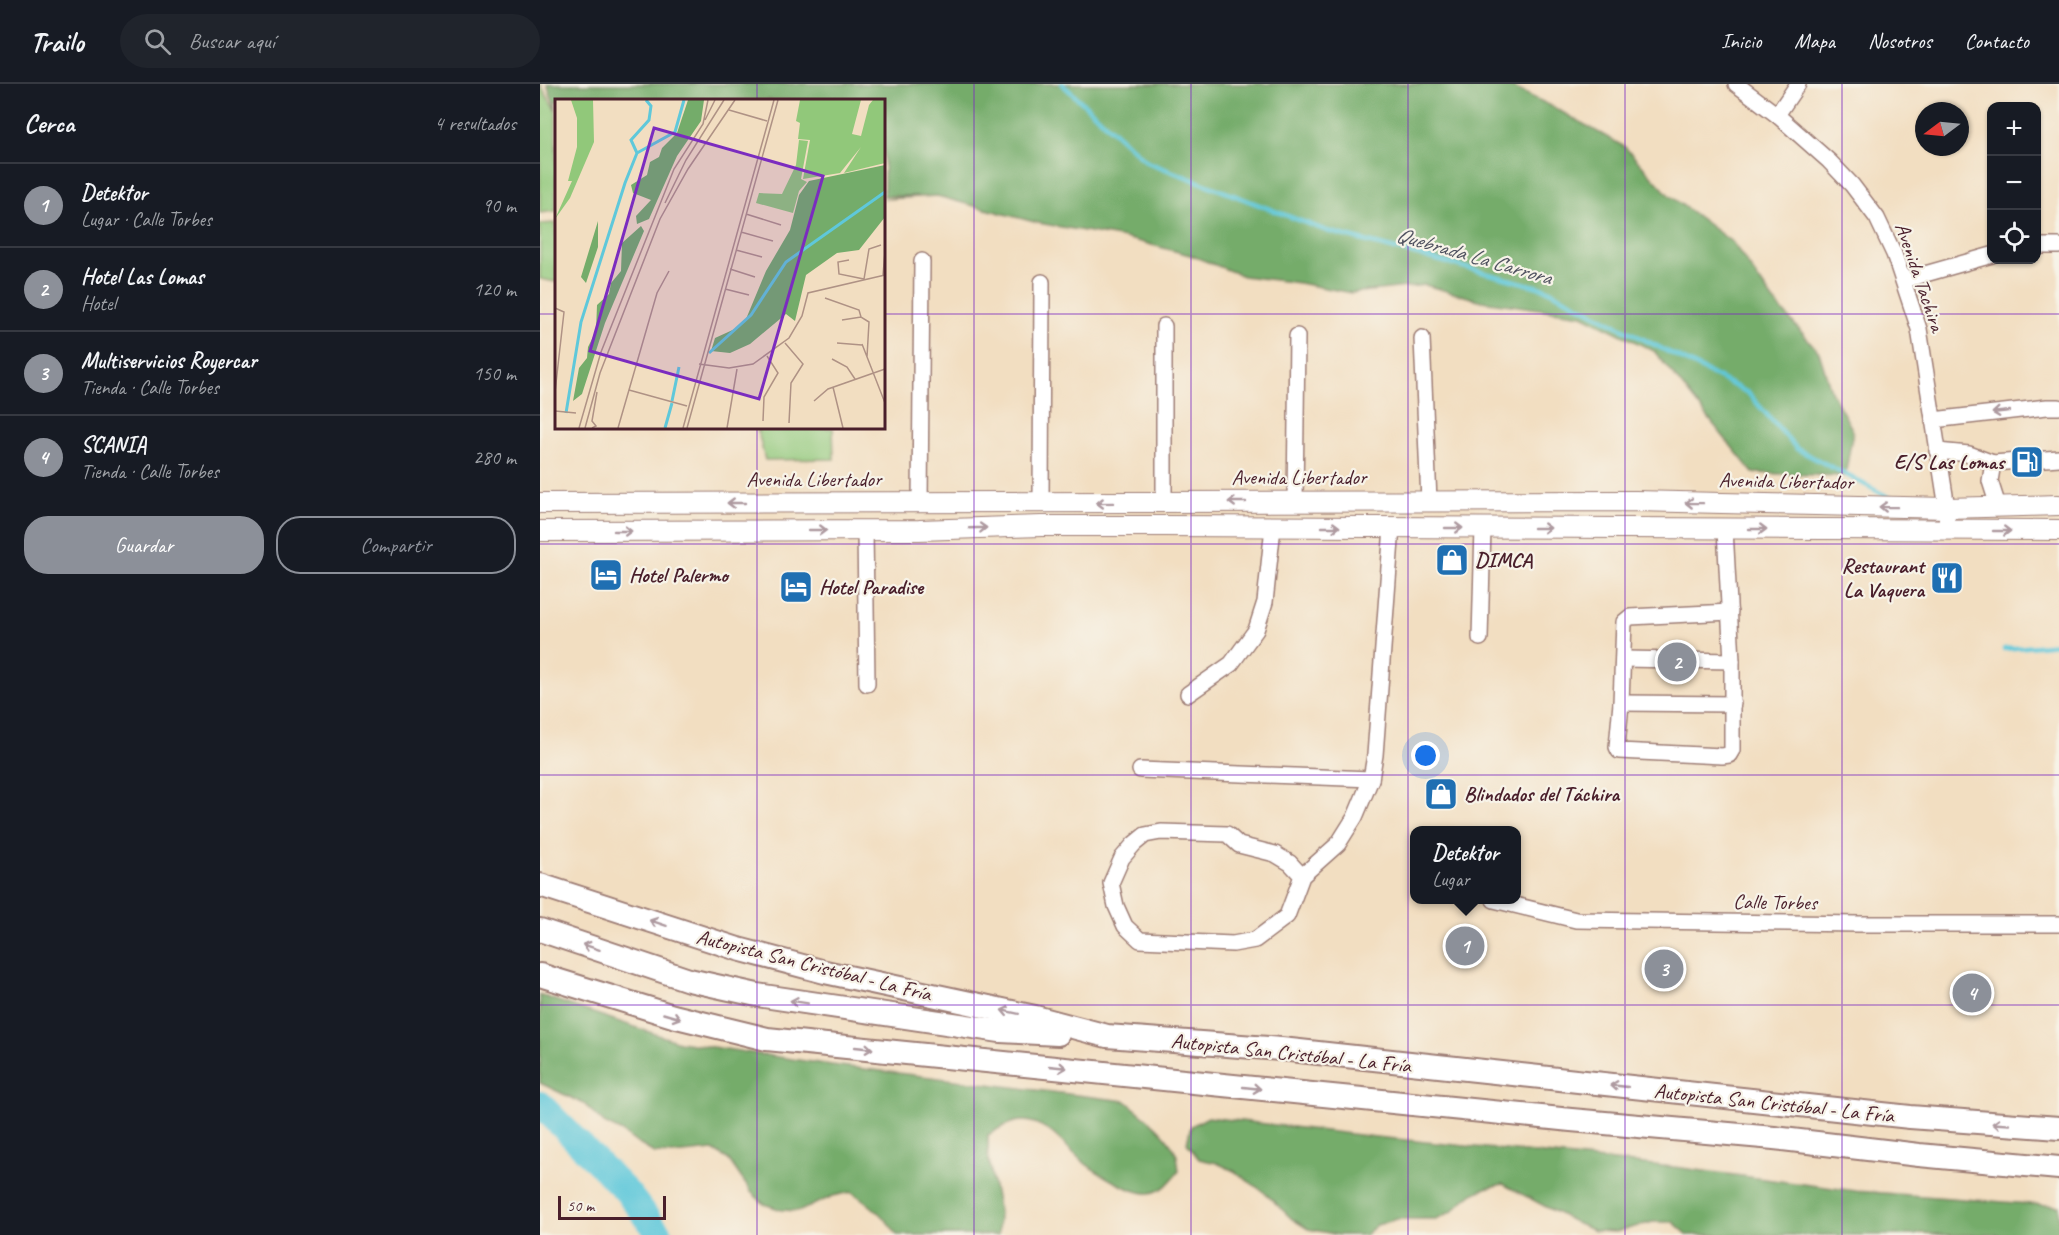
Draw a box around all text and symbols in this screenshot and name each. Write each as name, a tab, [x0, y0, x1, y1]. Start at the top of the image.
search box	[120, 14, 540, 68]
text: Trailo	[30, 24, 84, 59]
icon: search	[141, 25, 174, 58]
text: Buscar aquí	[189, 27, 275, 55]
text: Inicio	[1721, 28, 1761, 54]
text: Mapa	[1794, 28, 1835, 54]
text: Nosotros	[1868, 28, 1932, 54]
text: Contacto	[1965, 28, 2029, 54]
inset map	[555, 99, 885, 429]
north arrow	[1915, 102, 1969, 156]
map controls	[1987, 102, 2041, 264]
button: +	[1987, 102, 2041, 156]
text: Cerca	[24, 107, 74, 140]
text: 4 resultados	[434, 111, 516, 136]
button: −	[1987, 156, 2041, 210]
text: Detektor	[81, 179, 148, 207]
text: 1	[39, 193, 48, 218]
text: 90 m	[482, 193, 516, 218]
text: Lugar · Calle Torbes	[81, 207, 212, 232]
button: locate	[1987, 210, 2041, 264]
street label: Avenida Tachira	[1889, 219, 1952, 337]
water label: Quebrada La Carrora	[1393, 220, 1557, 292]
text: Hotel Las Lomas	[81, 263, 204, 291]
text: 2	[39, 277, 48, 302]
text: 120 m	[473, 277, 516, 302]
text: Hotel	[81, 291, 116, 316]
text: Multiservicios Royercar	[81, 347, 257, 375]
text: 3	[39, 361, 48, 386]
text: 150 m	[473, 361, 516, 386]
text: Tienda · Calle Torbes	[81, 375, 219, 400]
one-way arrow	[1991, 407, 2011, 418]
text: SCANIA	[81, 431, 146, 459]
fuel station icon: E/S Las Lomas	[2009, 444, 2045, 480]
text: 4	[39, 445, 48, 470]
text: 280 m	[473, 445, 516, 470]
place label: E/S Las Lomas	[1894, 449, 2007, 475]
text: Tienda · Calle Torbes	[81, 459, 219, 484]
street label: Avenida Libertador	[1232, 464, 1368, 490]
street label: Avenida Libertador	[747, 466, 883, 492]
street label: Avenida Libertador	[1718, 467, 1855, 495]
one-way arrow	[1227, 496, 1247, 508]
one-way arrow	[726, 497, 746, 509]
one-way arrow	[1096, 497, 1116, 508]
one-way arrow	[1684, 497, 1704, 508]
one-way arrow	[1879, 501, 1899, 513]
button: Guardar	[24, 516, 264, 574]
button: Compartir	[276, 516, 516, 574]
one-way arrow	[1321, 521, 1341, 533]
one-way arrow	[967, 522, 987, 534]
one-way arrow	[1443, 522, 1463, 534]
one-way arrow	[1531, 522, 1551, 534]
one-way arrow	[1747, 523, 1767, 535]
one-way arrow	[807, 524, 827, 536]
one-way arrow	[612, 525, 632, 537]
one-way arrow	[1992, 525, 2012, 537]
shop icon: DIMCA	[1434, 542, 1470, 578]
place label: DIMCA	[1475, 547, 1533, 573]
place label: Restaurant La Vaquera	[1842, 553, 1927, 603]
hotel icon: Hotel Palermo	[588, 557, 624, 593]
restaurant icon: Restaurant La Vaquera	[1929, 560, 1965, 596]
place label: Hotel Palermo	[629, 562, 730, 588]
hotel icon: Hotel Paradise	[778, 569, 814, 605]
place label: Hotel Paradise	[819, 574, 925, 600]
pin: 2	[1658, 640, 1696, 684]
your location	[1411, 741, 1440, 770]
shop icon: Blindados del Táchira	[1423, 776, 1459, 812]
place label: Blindados del Táchira	[1464, 781, 1621, 807]
popup	[1410, 826, 1521, 904]
text: Detektor	[1432, 839, 1499, 867]
text: Lugar	[1432, 867, 1470, 892]
street label: Calle Torbes	[1733, 888, 1819, 916]
one-way arrow	[649, 916, 668, 927]
street label: Autopista San Cristóbal - La Fría	[694, 923, 936, 1007]
pin: 1	[1446, 924, 1484, 968]
one-way arrow	[582, 940, 600, 951]
pin: 3	[1644, 946, 1684, 992]
pin: 4	[1952, 970, 1992, 1016]
one-way arrow	[790, 996, 809, 1007]
one-way arrow	[1000, 1006, 1020, 1017]
one-way arrow	[662, 1010, 681, 1022]
street label: Autopista San Cristóbal - La Fría	[1170, 1027, 1414, 1079]
one-way arrow	[853, 1043, 873, 1054]
one-way arrow	[1047, 1062, 1067, 1073]
street label: Autopista San Cristóbal - La Fría	[1653, 1077, 1897, 1129]
one-way arrow	[1609, 1080, 1629, 1091]
one-way arrow	[1241, 1083, 1261, 1094]
one-way arrow	[1991, 1118, 2011, 1129]
scale bar	[558, 1193, 666, 1220]
text: 50 m	[567, 1196, 594, 1216]

